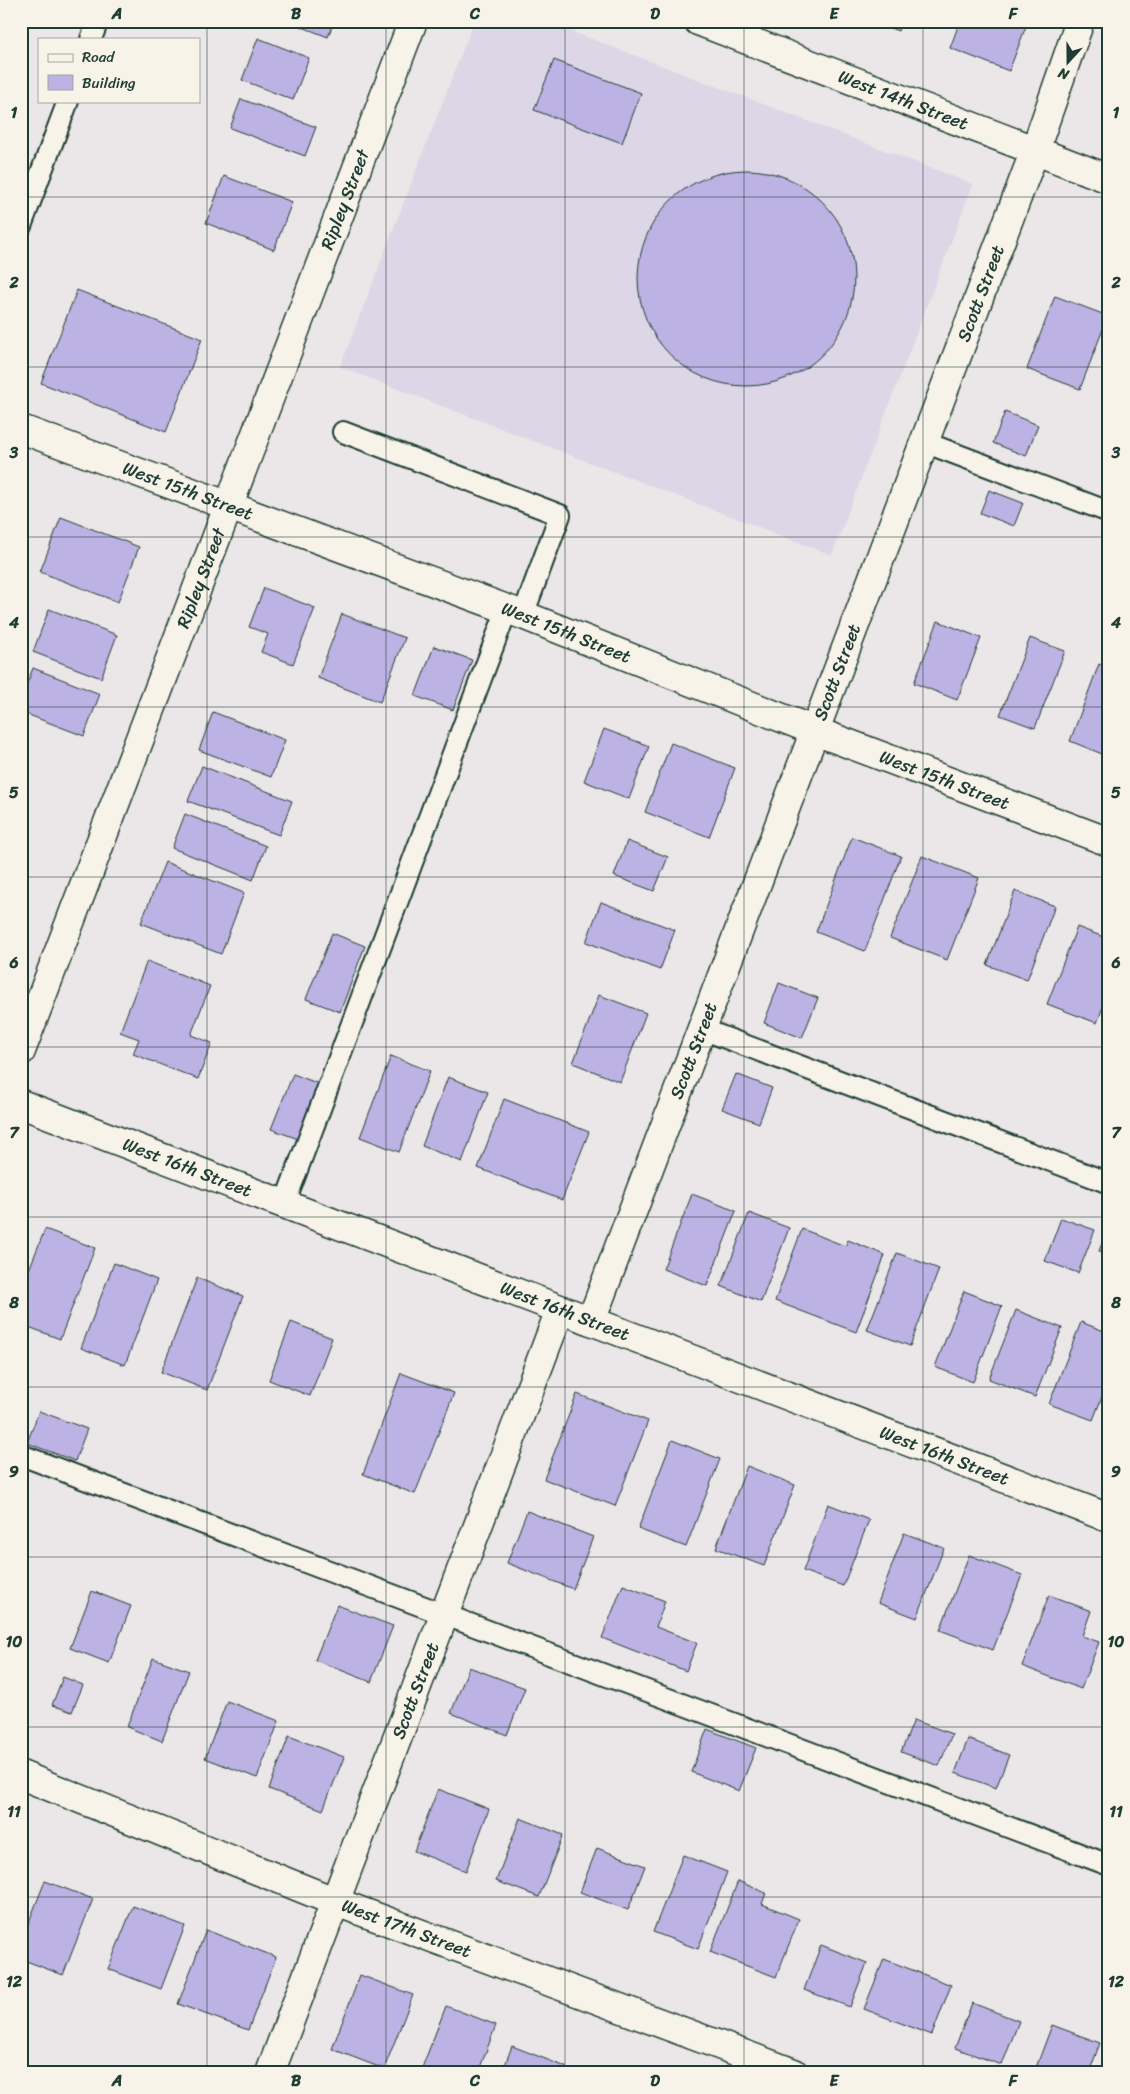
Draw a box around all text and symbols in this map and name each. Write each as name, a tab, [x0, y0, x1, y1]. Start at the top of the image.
text: A	[111, 0, 122, 28]
text: B	[291, 0, 302, 28]
text: C	[469, 0, 481, 28]
text: D	[650, 0, 660, 28]
text: E	[830, 0, 840, 28]
text: F	[1008, 0, 1019, 28]
legend	[38, 38, 200, 102]
north arrow	[1042, 38, 1092, 88]
text: Road	[82, 44, 115, 70]
street label: West 14th Street	[834, 60, 973, 140]
text: N	[1054, 60, 1073, 87]
text: Building	[82, 70, 136, 96]
text: 1	[11, 98, 18, 127]
text: 1	[1113, 98, 1120, 127]
street label: Ripley Street	[311, 144, 379, 255]
street label: Scott Street	[948, 240, 1014, 346]
text: 2	[8, 268, 19, 297]
text: 2	[1110, 268, 1121, 297]
text: 3	[9, 438, 19, 467]
text: 3	[1111, 438, 1121, 467]
street label: West 15th Street	[118, 452, 258, 530]
street label: Ripley Street	[167, 522, 235, 633]
street label: West 15th Street	[497, 592, 636, 672]
text: 4	[8, 608, 19, 637]
text: 4	[1110, 608, 1121, 637]
street label: Scott Street	[804, 619, 870, 725]
street label: West 15th Street	[875, 741, 1014, 819]
text: 5	[9, 778, 19, 807]
text: 5	[1111, 778, 1121, 807]
text: 6	[8, 948, 19, 977]
text: 6	[1110, 948, 1121, 977]
street label: Scott Street	[661, 998, 726, 1104]
text: 7	[9, 1118, 20, 1147]
text: 7	[1111, 1118, 1122, 1147]
street label: West 16th Street	[118, 1128, 257, 1207]
street label: West 16th Street	[496, 1272, 634, 1350]
text: 8	[8, 1288, 19, 1317]
text: 8	[1110, 1288, 1121, 1317]
street label: West 16th Street	[875, 1416, 1014, 1495]
text: 9	[9, 1457, 19, 1486]
text: 9	[1111, 1457, 1121, 1486]
text: 10	[6, 1627, 22, 1656]
text: 10	[1108, 1627, 1124, 1656]
street label: Scott Street	[382, 1637, 448, 1744]
text: 11	[7, 1797, 21, 1826]
text: 11	[1109, 1797, 1123, 1826]
street label: West 17th Street	[337, 1890, 476, 1967]
text: 12	[6, 1967, 23, 1996]
text: 12	[1108, 1967, 1125, 1996]
text: A	[111, 2066, 122, 2094]
text: B	[291, 2066, 302, 2094]
text: C	[469, 2066, 481, 2094]
text: D	[650, 2066, 660, 2094]
text: E	[830, 2066, 840, 2094]
text: F	[1008, 2066, 1019, 2094]

